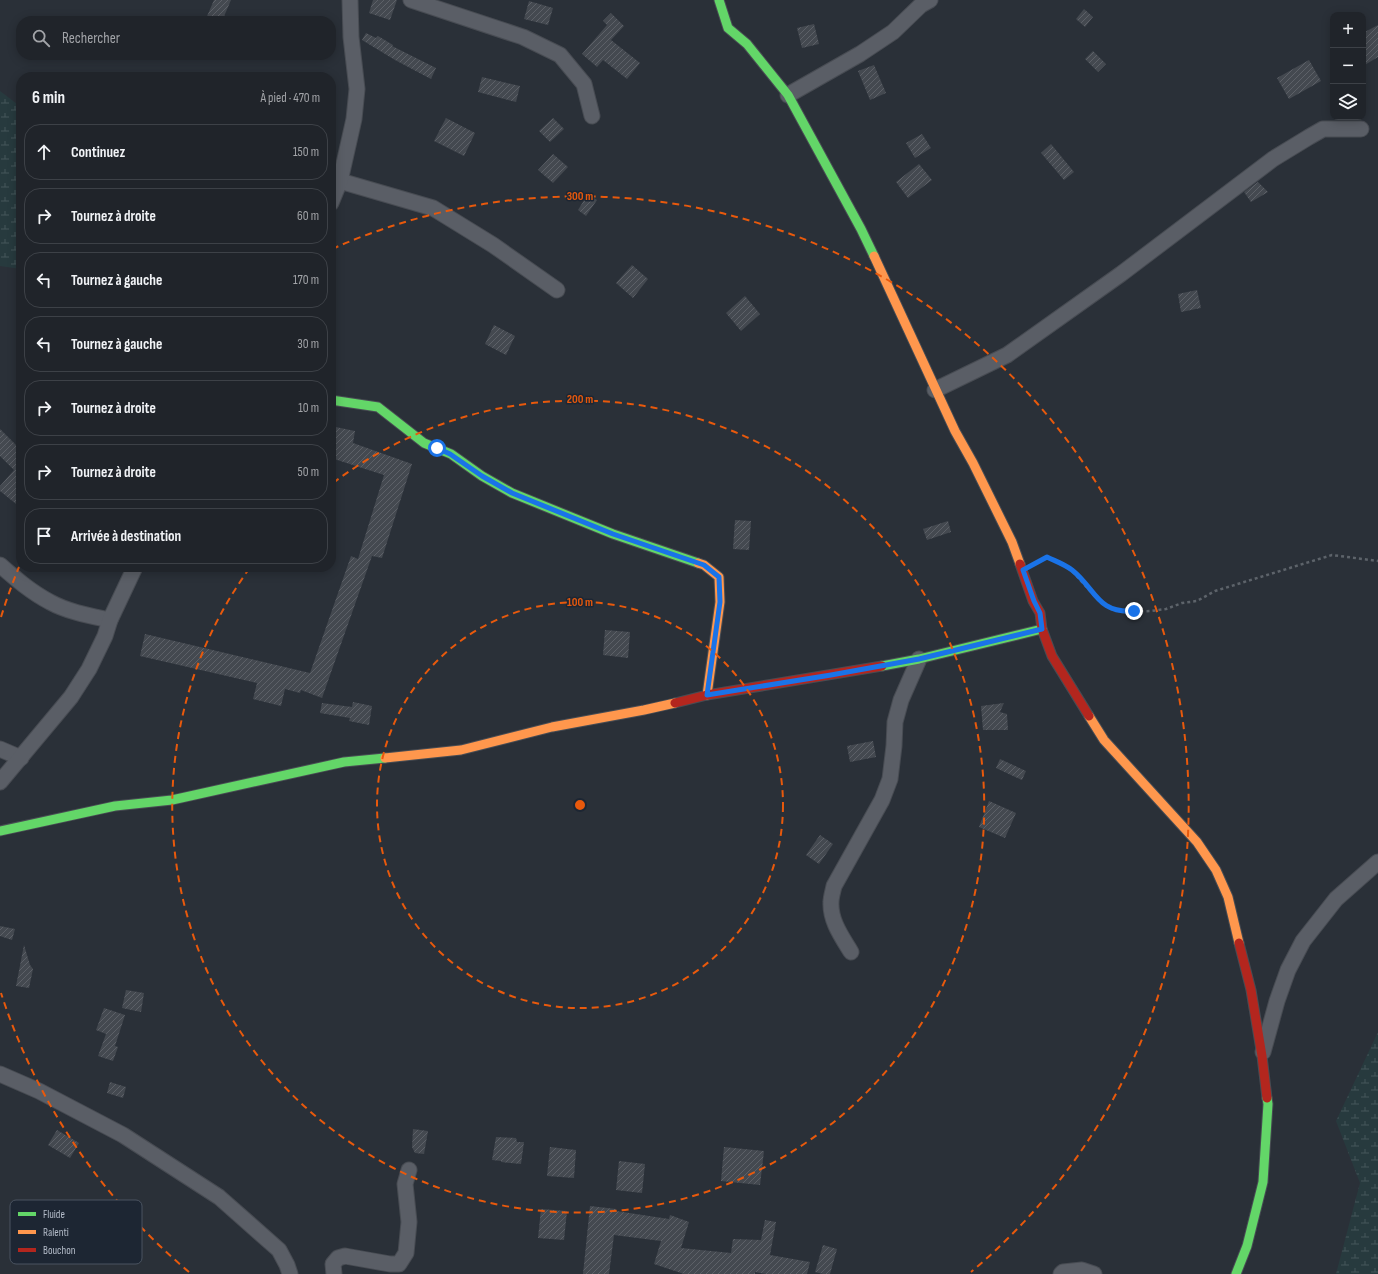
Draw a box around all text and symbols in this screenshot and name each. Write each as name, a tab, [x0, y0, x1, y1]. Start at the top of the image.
map controls	[1330, 12, 1366, 120]
button: +	[1330, 12, 1366, 48]
search box	[16, 16, 336, 60]
icon: search	[30, 27, 52, 49]
text: Rechercher	[62, 29, 120, 48]
button: −	[1330, 48, 1366, 84]
button: layers	[1330, 84, 1366, 120]
text: 6 min	[32, 88, 65, 108]
text: À pied · 470 m	[260, 90, 320, 106]
icon: ahead	[33, 141, 55, 163]
text: Continuez	[71, 143, 125, 162]
text: 150 m	[293, 144, 319, 160]
text: 300 m	[567, 189, 593, 204]
icon: right	[33, 205, 55, 227]
text: Tournez à droite	[71, 207, 156, 226]
text: 60 m	[297, 208, 319, 224]
icon: left	[33, 269, 55, 291]
text: Tournez à gauche	[71, 271, 162, 290]
text: 170 m	[293, 272, 319, 288]
icon: left	[33, 333, 55, 355]
text: Tournez à gauche	[71, 335, 162, 354]
text: 30 m	[297, 336, 319, 352]
text: 200 m	[567, 392, 593, 407]
icon: right	[33, 397, 55, 419]
text: Tournez à droite	[71, 399, 156, 418]
text: 10 m	[298, 400, 319, 416]
route start	[428, 439, 446, 457]
icon: right	[33, 461, 55, 483]
text: Tournez à droite	[71, 463, 156, 482]
text: 50 m	[298, 464, 319, 480]
icon: arrive	[33, 525, 55, 547]
text: Arrivée à destination	[71, 527, 181, 546]
text: 100 m	[567, 595, 593, 610]
route end	[1125, 602, 1143, 620]
centre of rings	[573, 798, 587, 812]
legend	[10, 1200, 142, 1264]
text: Fluide	[43, 1208, 65, 1221]
text: Ralenti	[43, 1226, 69, 1239]
text: Bouchon	[43, 1244, 76, 1257]

